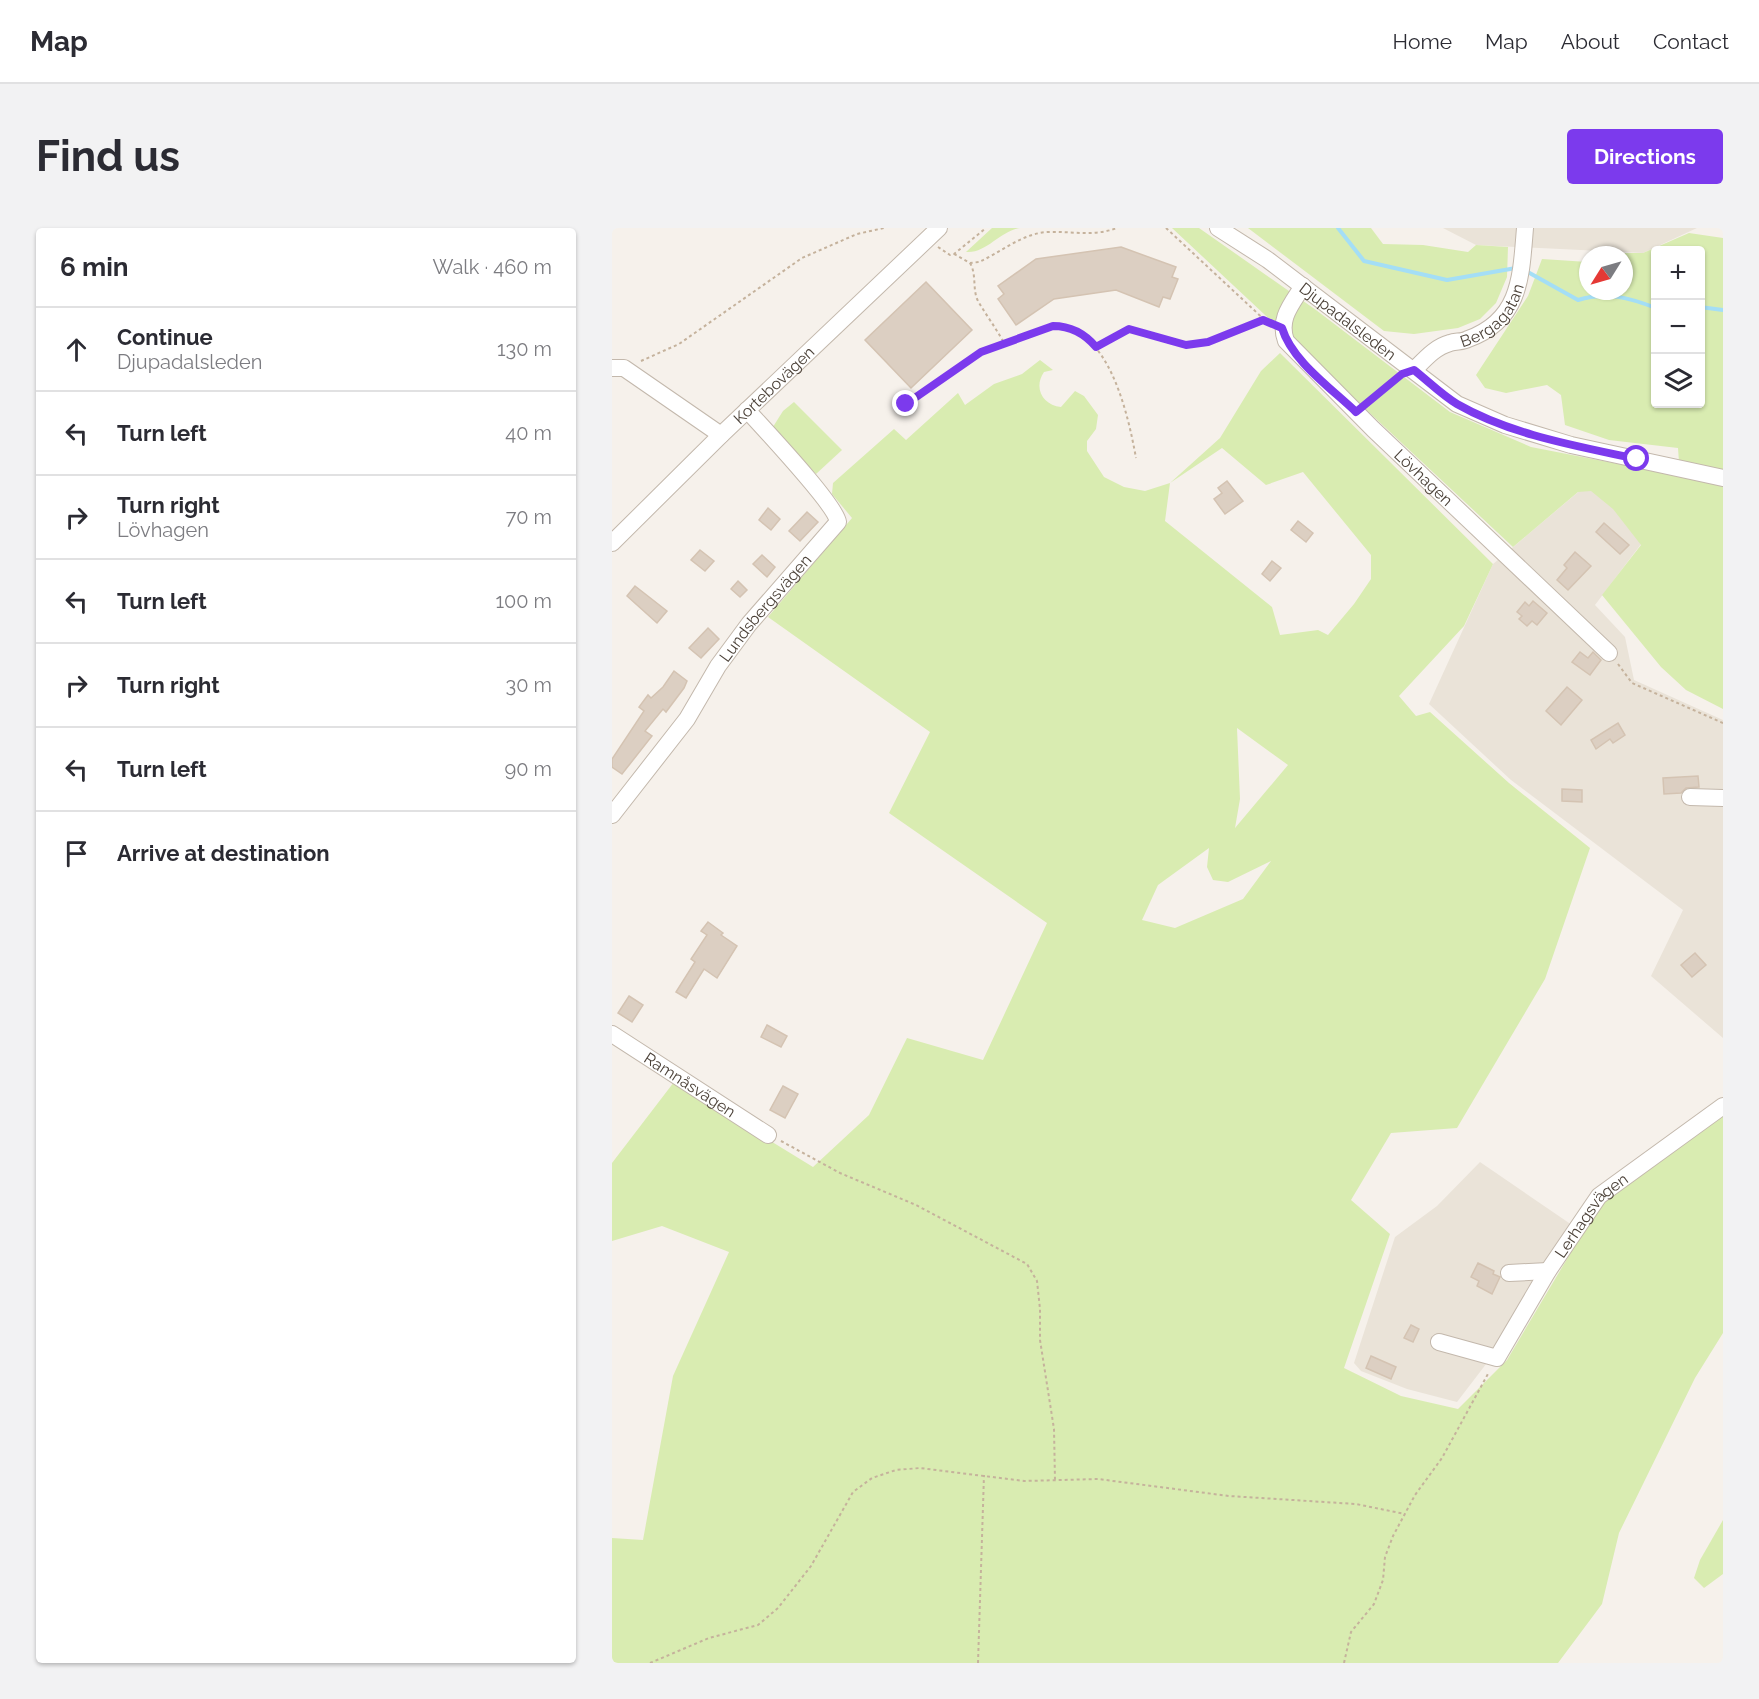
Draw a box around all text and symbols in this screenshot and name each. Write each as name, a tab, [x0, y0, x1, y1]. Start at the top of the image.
text: Map	[30, 25, 88, 58]
text: Home	[1393, 29, 1452, 54]
text: Map	[1485, 29, 1528, 54]
text: About	[1561, 29, 1620, 54]
text: Contact	[1653, 29, 1729, 54]
button: Directions	[1567, 129, 1723, 184]
text: Find us	[36, 132, 180, 181]
north arrow	[1579, 246, 1633, 300]
map controls	[1651, 246, 1705, 408]
button: +	[1651, 246, 1705, 300]
text: 6 min	[60, 252, 129, 282]
text: Walk · 460 m	[433, 255, 552, 279]
street label: Djupadalsleden	[1296, 278, 1400, 364]
street label: Bergagatan	[1457, 281, 1527, 351]
button: −	[1651, 300, 1705, 354]
text: Continue	[117, 324, 213, 350]
icon: ahead	[60, 333, 93, 366]
text: 130 m	[497, 337, 552, 361]
street label: Kortebovägen	[729, 342, 818, 428]
text: Djupadalsleden	[117, 350, 262, 374]
button: layers	[1651, 354, 1705, 408]
route end	[892, 390, 918, 416]
icon: left	[60, 417, 93, 450]
text: Turn left	[117, 420, 207, 446]
text: 40 m	[505, 421, 552, 445]
street label: Lövhagen	[1391, 445, 1457, 509]
route start	[1623, 445, 1649, 471]
text: Turn right	[117, 492, 220, 518]
icon: right	[60, 501, 93, 534]
text: 70 m	[506, 505, 552, 529]
text: Lövhagen	[117, 518, 209, 542]
street label: Lundsbergsvägen	[715, 550, 815, 665]
icon: left	[60, 585, 93, 618]
text: Turn left	[117, 588, 207, 614]
text: 100 m	[495, 589, 552, 613]
icon: right	[60, 669, 93, 702]
text: Turn right	[117, 672, 220, 698]
text: 30 m	[506, 673, 552, 697]
icon: left	[60, 753, 93, 786]
text: Turn left	[117, 756, 207, 782]
text: 90 m	[505, 757, 552, 781]
icon: arrive	[60, 837, 93, 870]
text: Arrive at destination	[117, 840, 330, 866]
street label: Ramnåsvägen	[641, 1048, 739, 1121]
street label: Lerhagsvägen	[1550, 1169, 1631, 1261]

